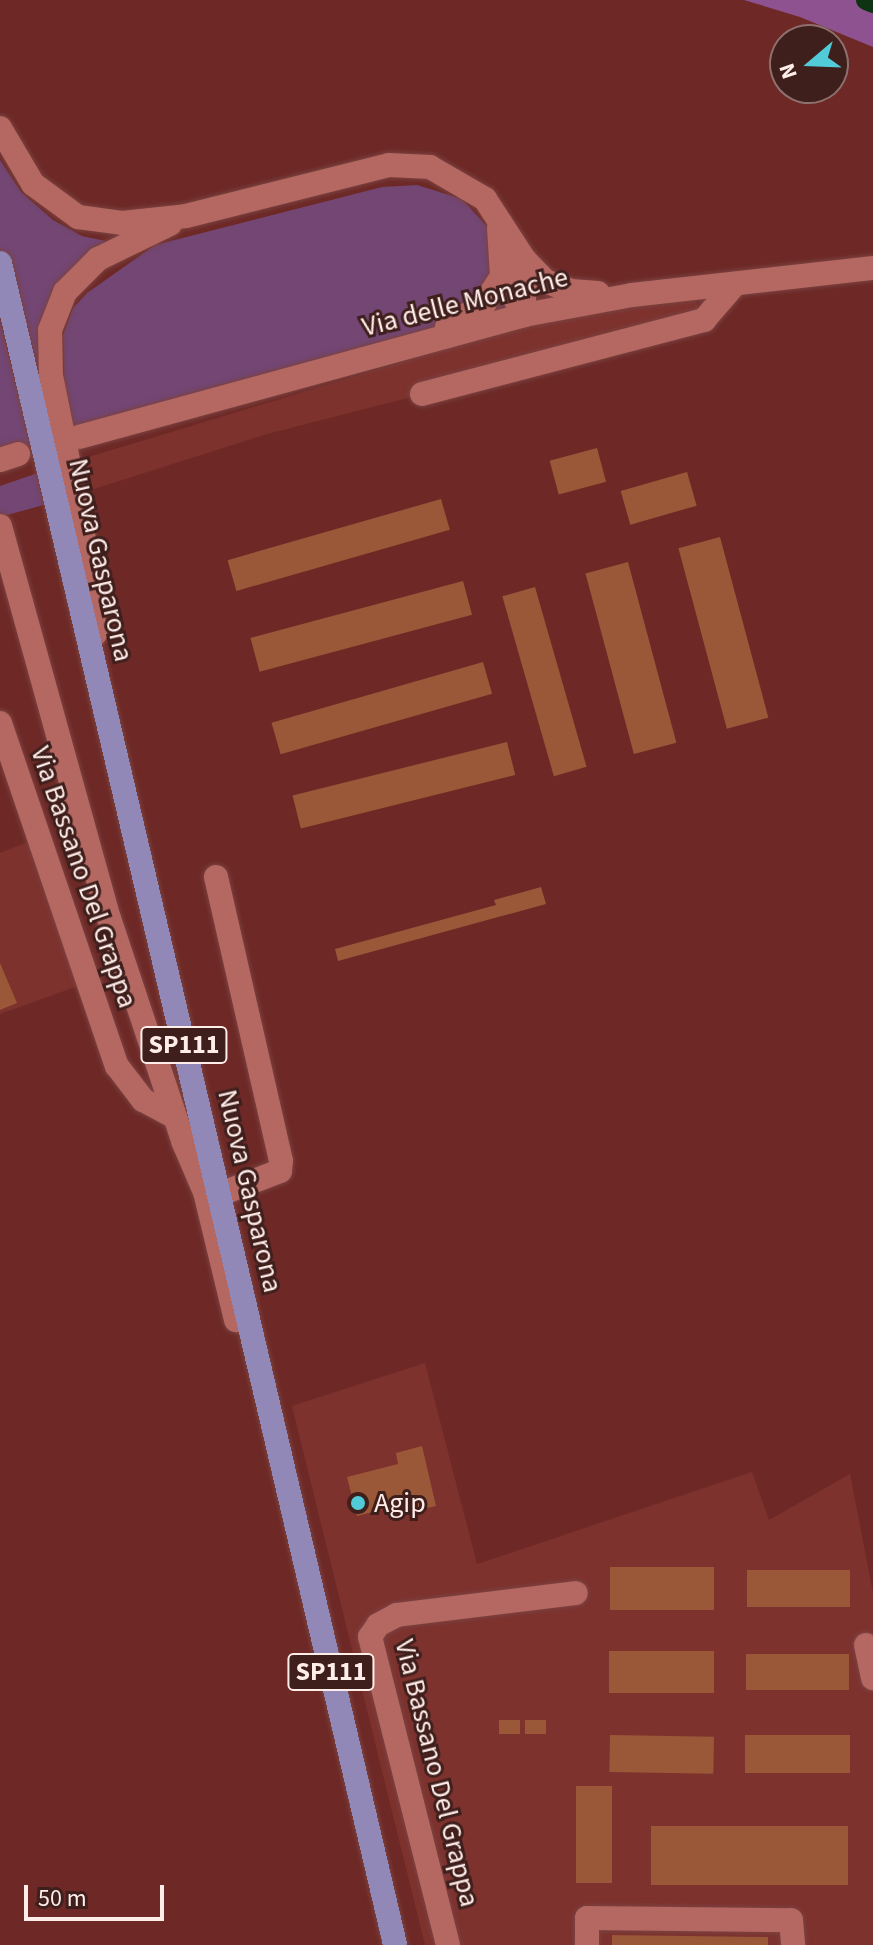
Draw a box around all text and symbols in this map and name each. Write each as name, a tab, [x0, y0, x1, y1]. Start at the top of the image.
north arrow	[769, 24, 849, 104]
text: N	[771, 59, 806, 83]
street label: Via delle Monache	[359, 260, 571, 344]
street label: Nuova Gasparona	[61, 455, 141, 665]
street label: Via Bassano Del Grappa	[23, 742, 145, 1012]
road number: SP111	[140, 1023, 228, 1067]
street label: Nuova Gasparona	[210, 1086, 290, 1296]
place label: Agip	[374, 1486, 426, 1520]
marker: Agip	[349, 1494, 367, 1512]
street label: Via Bassano Del Grappa	[388, 1636, 486, 1910]
road number: SP111	[287, 1650, 375, 1694]
scale bar	[28, 1869, 168, 1919]
text: 50 m	[38, 1881, 87, 1916]

